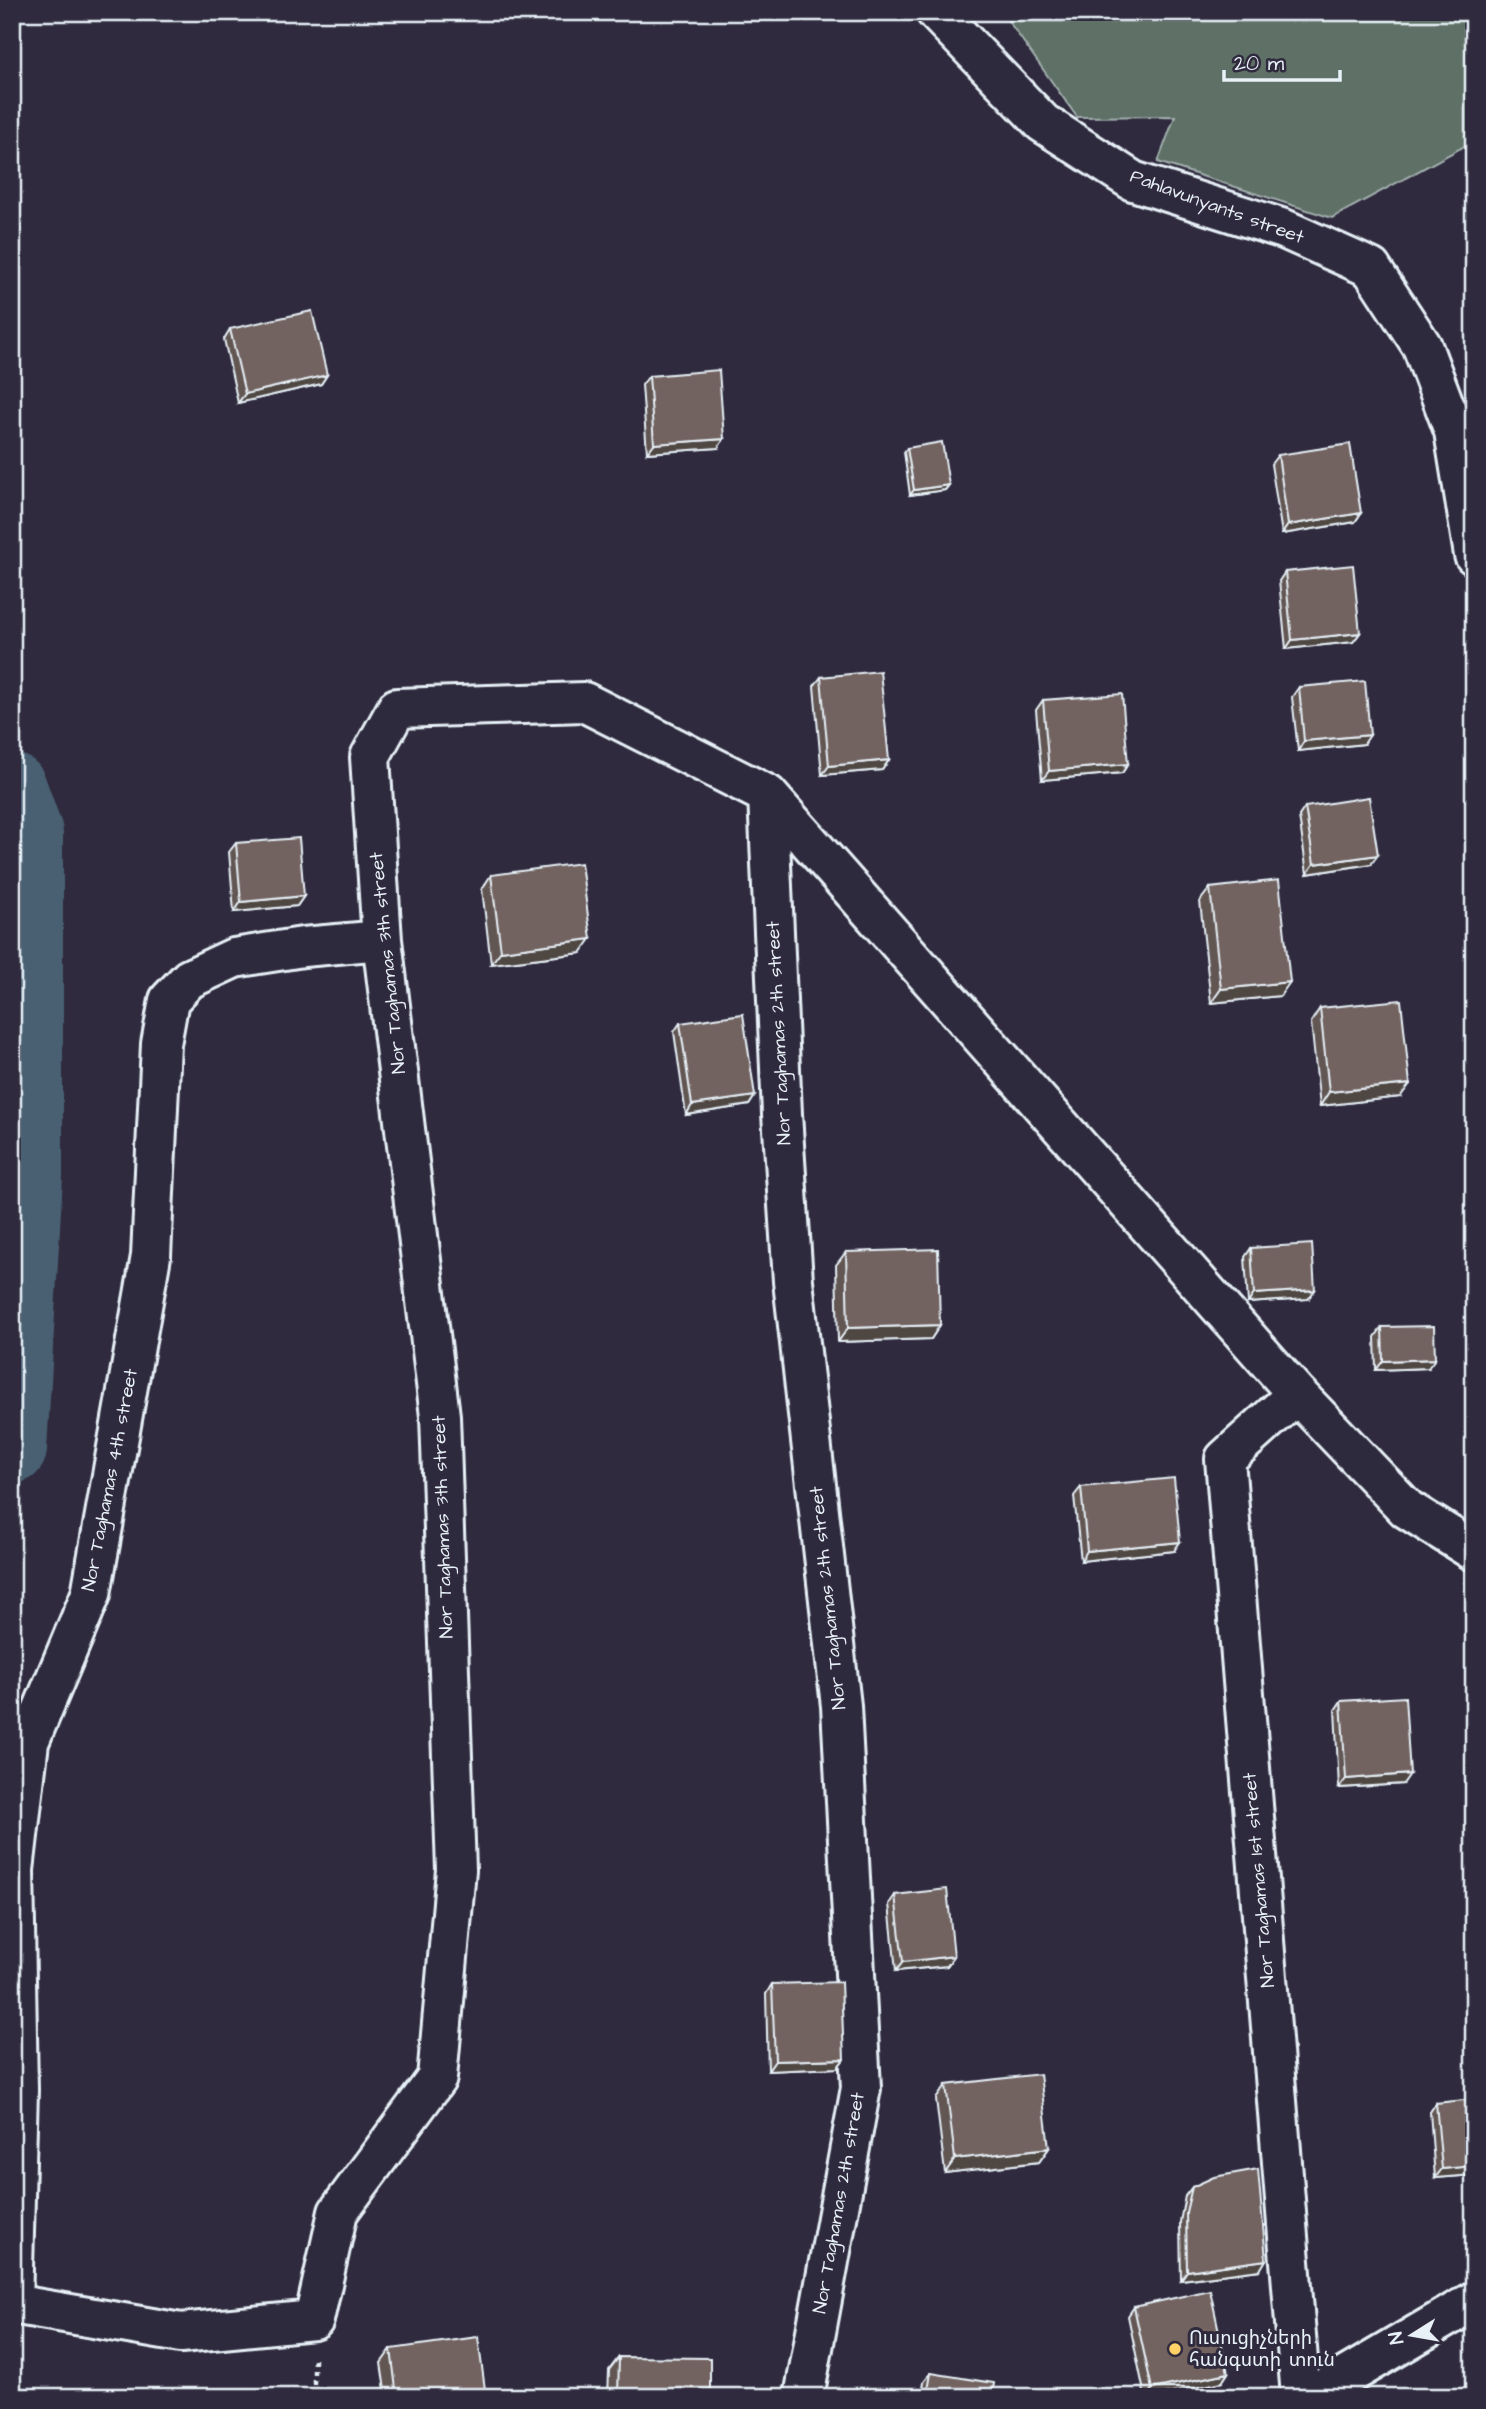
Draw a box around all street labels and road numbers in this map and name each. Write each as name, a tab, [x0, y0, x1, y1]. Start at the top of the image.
street label: Pahlavunyants street	[1126, 163, 1308, 252]
street label: Nor Taghamas 3th street	[363, 850, 414, 1075]
street label: Nor Taghamas 2th street	[760, 920, 799, 1146]
street label: Nor Taghamas 4th street	[75, 1366, 146, 1594]
street label: Nor Taghamas 3th street	[426, 1415, 461, 1639]
street label: Nor Taghamas 2th street	[803, 1485, 854, 1711]
street label: Nor Taghamas 1st street	[1236, 1771, 1283, 1989]
street label: Nor Taghamas 2th street	[806, 2090, 873, 2316]

